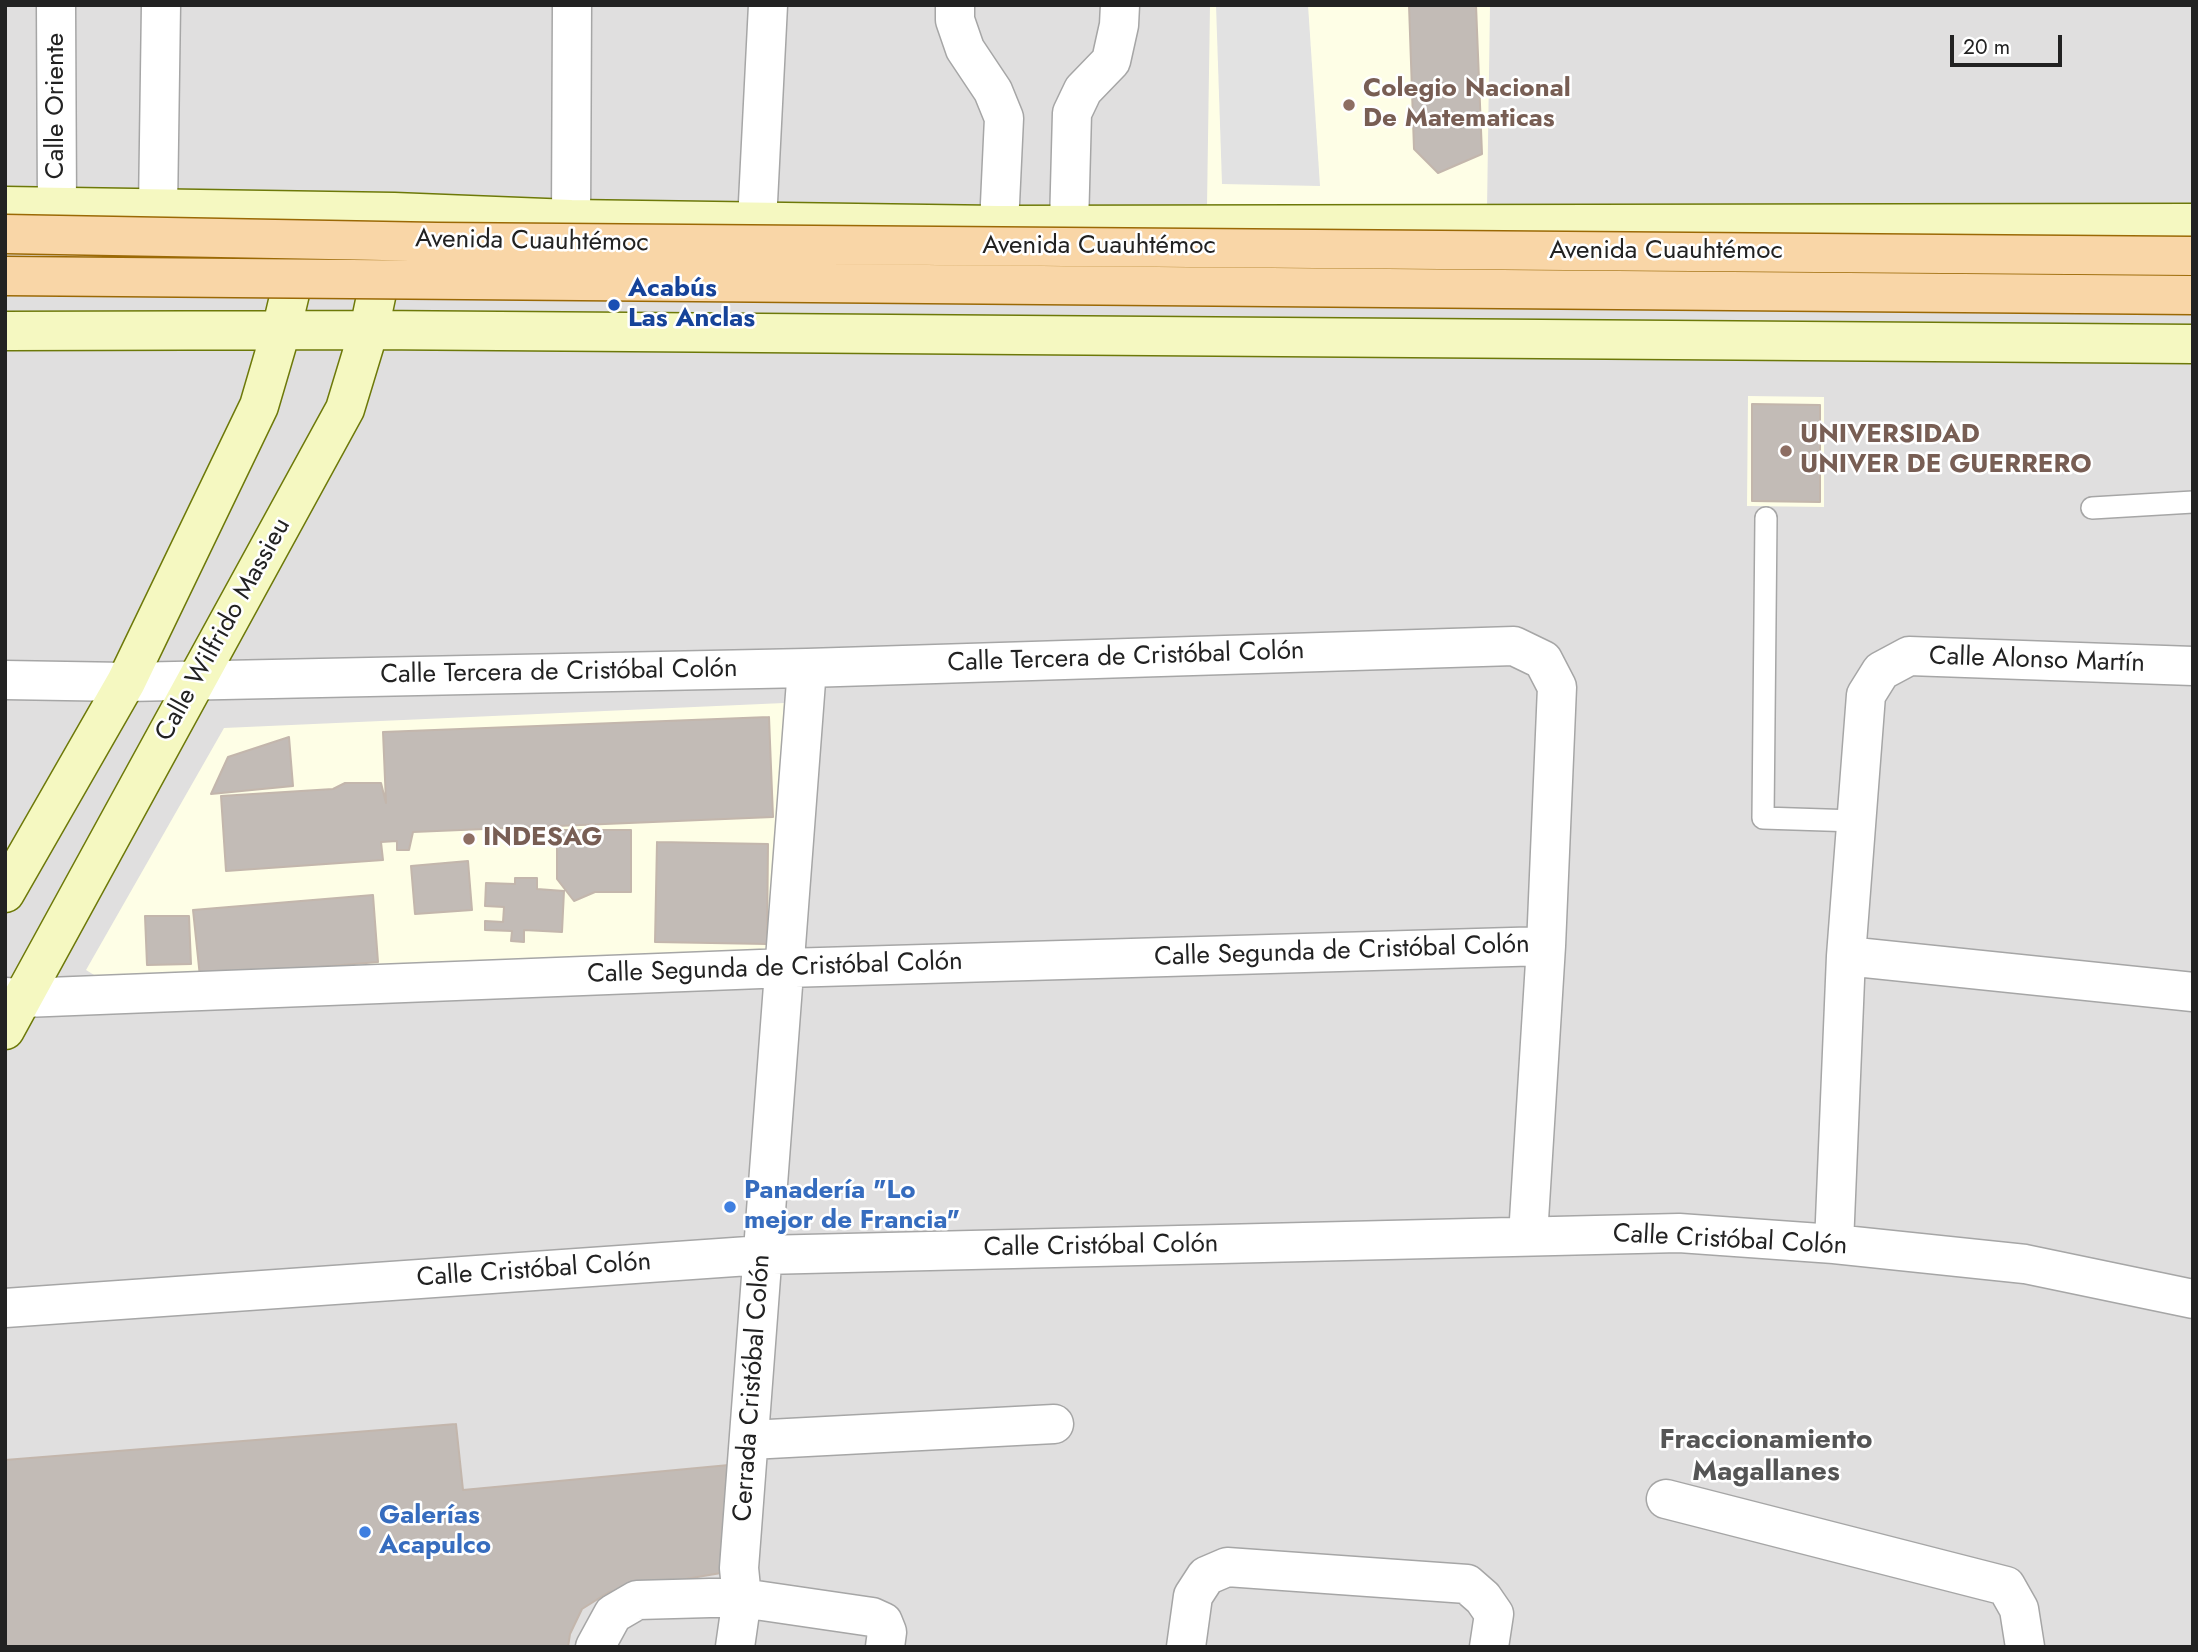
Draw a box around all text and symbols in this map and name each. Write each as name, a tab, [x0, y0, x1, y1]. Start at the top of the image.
scale bar	[1953, 21, 2065, 65]
text: 20 m	[1963, 32, 2010, 62]
street label: Calle Oriente	[41, 33, 73, 179]
place label: Colegio Nacional De Matematicas	[1363, 74, 1571, 136]
marker: Colegio Nacional De Matematicas	[1341, 97, 1357, 113]
street label: Avenida Cuauhtémoc	[415, 224, 649, 260]
street label: Avenida Cuauhtémoc	[982, 231, 1216, 263]
street label: Avenida Cuauhtémoc	[1549, 236, 1783, 268]
place label: Acabús Las Anclas	[628, 274, 755, 336]
marker: Acabús Las Anclas	[606, 297, 622, 313]
place label: UNIVERSIDAD UNIVER DE GUERRERO	[1800, 420, 2092, 481]
marker: UNIVERSIDAD UNIVER DE GUERRERO	[1778, 443, 1794, 459]
street label: Calle Wilfrido Massieu	[150, 513, 298, 747]
street label: Calle Tercera de Cristóbal Colón	[947, 636, 1305, 680]
street label: Calle Alonso Martín	[1928, 642, 2146, 680]
street label: Calle Tercera de Cristóbal Colón	[380, 654, 738, 692]
place label: INDESAG	[483, 823, 602, 855]
marker: INDESAG	[461, 831, 477, 847]
street label: Calle Segunda de Cristóbal Colón	[1154, 930, 1530, 974]
street label: Calle Segunda de Cristóbal Colón	[587, 947, 963, 991]
place label: Panadería "Lo mejor de Francia"	[744, 1176, 960, 1238]
marker: Panadería "Lo mejor de Francia"	[722, 1199, 738, 1215]
street label: Calle Cristóbal Colón	[1612, 1219, 1848, 1263]
street label: Calle Cristóbal Colón	[983, 1229, 1219, 1265]
street label: Calle Cristóbal Colón	[416, 1247, 652, 1295]
street label: Cerrada Cristóbal Colón	[728, 1253, 778, 1523]
district label: Fraccionamiento Magallanes	[1660, 1424, 1872, 1490]
place label: Galerías Acapulco	[379, 1501, 491, 1562]
marker: Galerías Acapulco	[357, 1524, 373, 1540]

